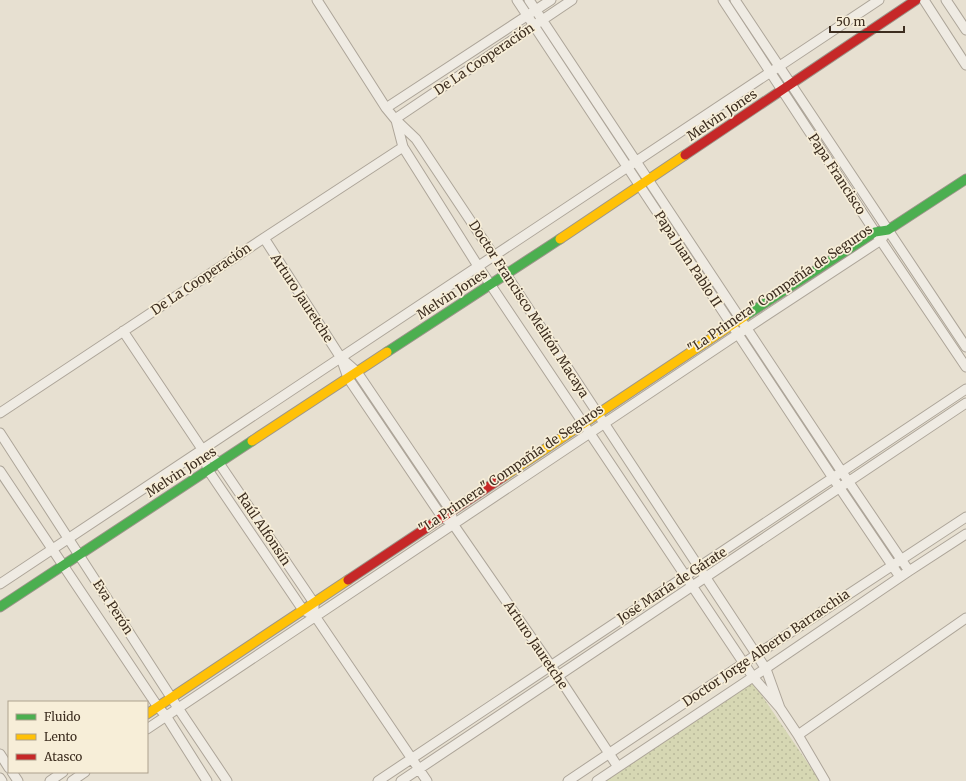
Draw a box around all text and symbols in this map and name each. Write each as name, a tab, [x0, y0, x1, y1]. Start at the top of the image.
scale bar	[830, 8, 904, 34]
text: 50 m	[836, 14, 865, 29]
street label: De La Cooperación	[431, 19, 538, 99]
street label: Melvin Jones	[684, 85, 760, 145]
street label: Papa Francisco	[804, 130, 870, 218]
street label: Papa Juan Pablo II	[651, 208, 726, 310]
street label: Doctor Francisco Melitón Macaya	[465, 217, 593, 401]
street label: "La Primera" Compañía de Seguros	[684, 221, 876, 357]
street label: De La Cooperación	[148, 239, 255, 319]
street label: Arturo Jauretche	[266, 249, 337, 346]
street label: Melvin Jones	[414, 265, 490, 323]
street label: "La Primera" Compañía de Seguros	[415, 401, 607, 537]
street label: Melvin Jones	[143, 443, 219, 501]
street label: Raúl Alfonsín	[233, 489, 295, 569]
street label: José María de Gárate	[613, 543, 730, 627]
street label: Eva Perón	[89, 576, 137, 638]
street label: Doctor Jorge Alberto Barracchia	[679, 586, 853, 710]
street label: Arturo Jauretche	[500, 597, 572, 692]
legend	[8, 701, 148, 773]
text: Fluido	[44, 709, 81, 724]
text: Lento	[44, 729, 77, 744]
text: Atasco	[43, 749, 82, 764]

